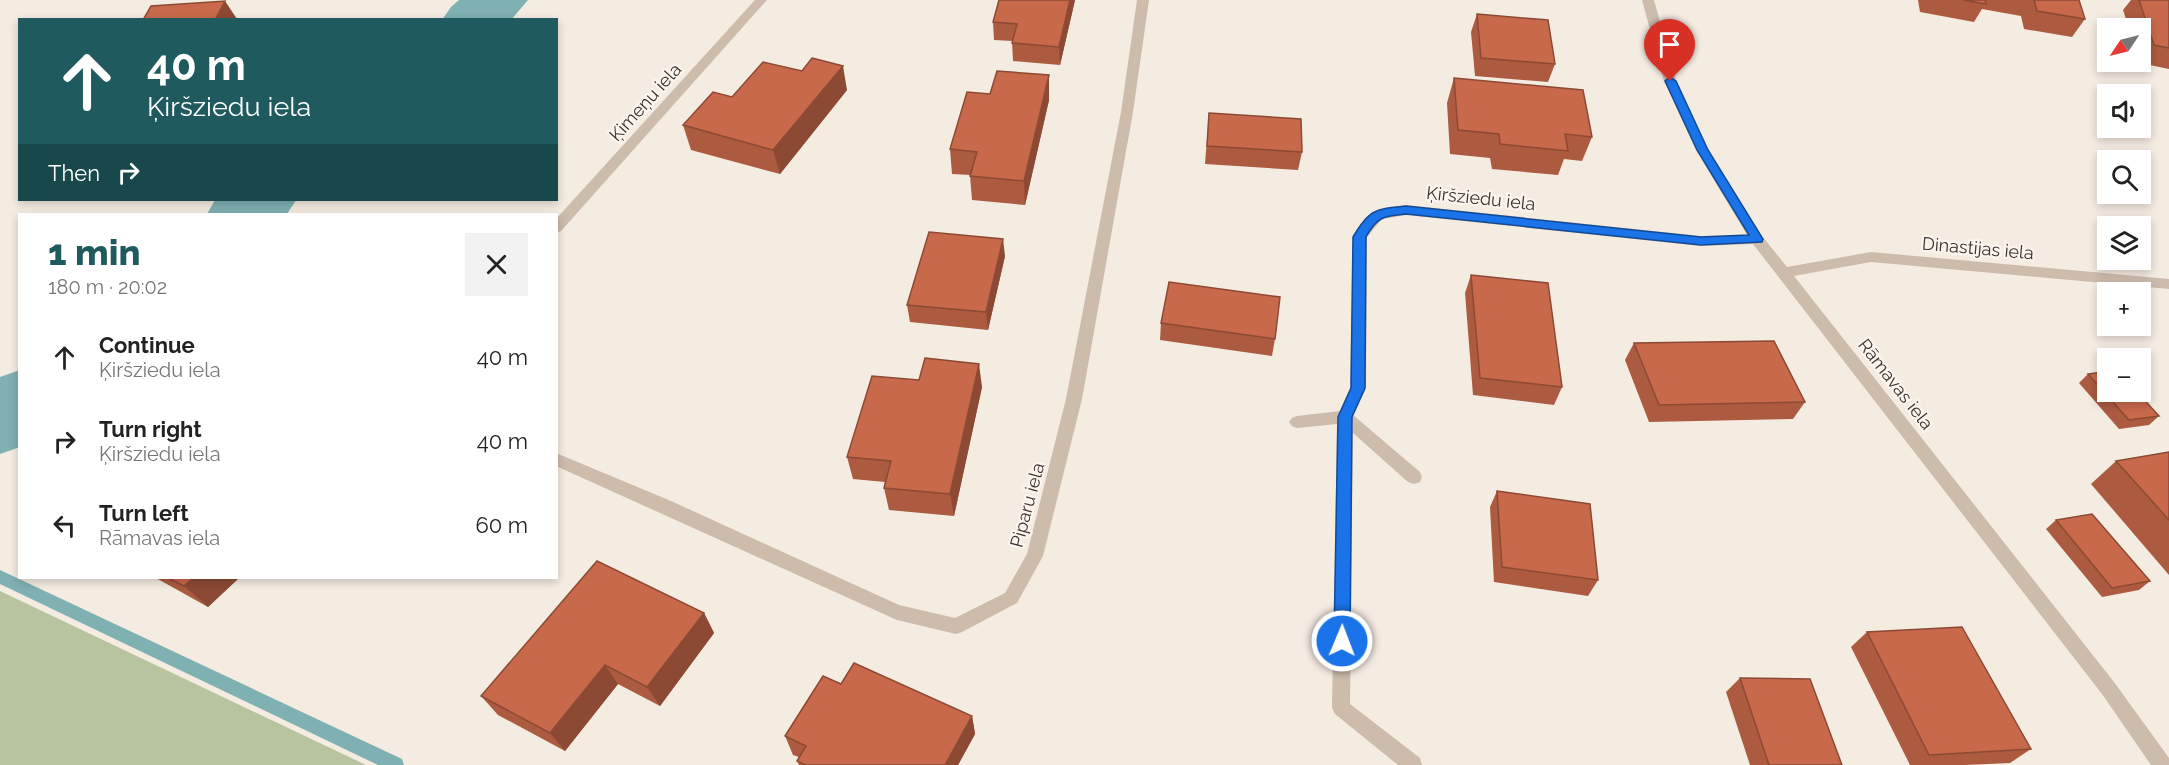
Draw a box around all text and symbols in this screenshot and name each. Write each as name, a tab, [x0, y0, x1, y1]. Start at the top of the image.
north arrow	[2097, 18, 2151, 72]
map controls	[2097, 18, 2151, 402]
pin	[1644, 19, 1695, 81]
icon: arrive	[1653, 28, 1686, 61]
text: 40 m	[147, 41, 246, 90]
icon: ahead	[48, 42, 126, 120]
street label: Ķimeņu iela	[605, 59, 685, 145]
button: sound	[2097, 84, 2151, 138]
text: Ķiršziedu iela	[147, 91, 311, 122]
button: search	[2097, 150, 2151, 204]
icon: right	[112, 156, 145, 189]
text: Then	[48, 160, 100, 186]
street label: Ķiršziedu iela	[1425, 182, 1537, 214]
button: layers	[2097, 216, 2151, 270]
text: 1 min	[48, 231, 140, 273]
button: close	[465, 233, 528, 296]
street label: Dinastijas iela	[1921, 233, 2035, 263]
text: 180 m · 20:02	[48, 275, 167, 299]
button: +	[2097, 282, 2151, 336]
text: Continue	[99, 332, 195, 358]
street label: Rāmavas iela	[1854, 335, 1938, 433]
icon: ahead	[48, 341, 81, 374]
text: 40 m	[477, 344, 528, 370]
button: −	[2097, 348, 2151, 402]
text: Ķiršziedu iela	[99, 358, 221, 382]
text: Turn right	[99, 416, 202, 442]
icon: right	[48, 425, 81, 458]
text: 40 m	[477, 428, 528, 454]
text: Ķiršziedu iela	[99, 442, 221, 466]
street label: Piparu iela	[1006, 460, 1048, 550]
text: Turn left	[99, 500, 189, 526]
icon: left	[48, 509, 81, 542]
text: 60 m	[475, 512, 528, 538]
text: Rāmavas iela	[99, 526, 220, 550]
position arrow	[1310, 609, 1374, 673]

